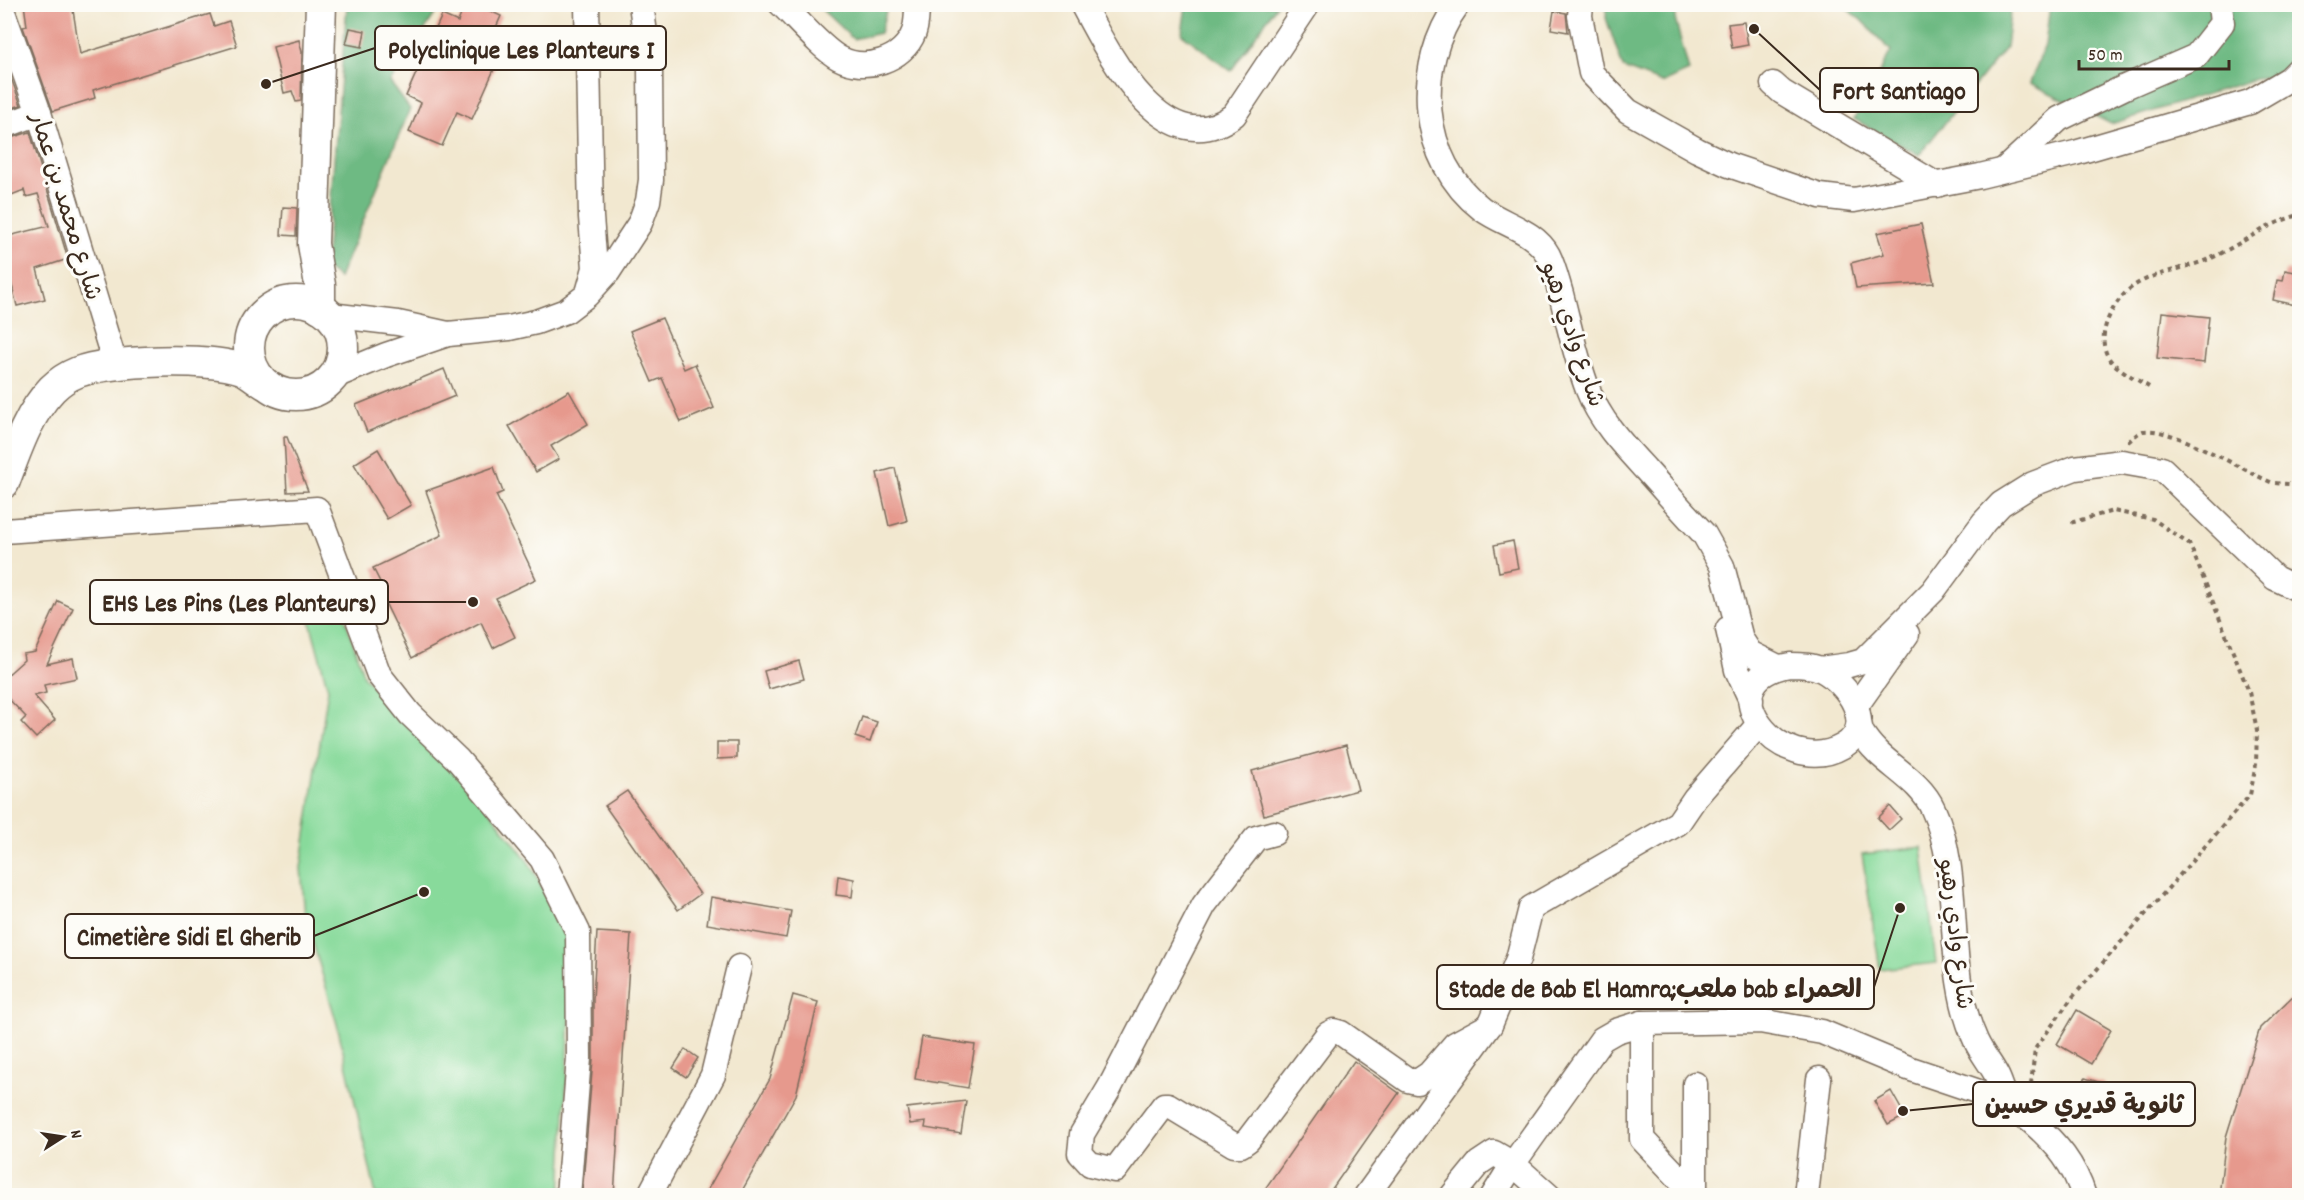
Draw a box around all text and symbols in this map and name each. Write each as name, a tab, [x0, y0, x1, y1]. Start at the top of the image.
callout: Polyclinique Les Planteurs I	[375, 26, 666, 70]
scale bar	[2079, 33, 2229, 71]
text: Polyclinique Les Planteurs I	[388, 34, 655, 71]
text: 50 m	[2088, 44, 2123, 69]
callout: Fort Santiago	[1820, 68, 1978, 112]
text: Fort Santiago	[1832, 75, 1966, 112]
street label: شارع محمد بن عمار	[19, 108, 109, 305]
street label: شارع وادي رهيو	[1530, 256, 1612, 412]
callout: EHS Les Pins (Les Planteurs)	[90, 580, 388, 624]
text: EHS Les Pins (Les Planteurs)	[102, 587, 376, 624]
street label: شارع وادي رهيو	[1928, 855, 1980, 1012]
callout: Cimetière Sidi El Gherib	[65, 914, 314, 958]
text: Cimetière Sidi El Gherib	[77, 921, 301, 958]
callout: Stade de Bab El Hamra;ملعب bab الحمراء	[1437, 965, 1874, 1009]
text: Stade de Bab El Hamra;ملعب bab الحمراء	[1448, 973, 1862, 1010]
callout: ثانوية قديري حسين	[1973, 1082, 2195, 1126]
text: ثانوية قديري حسين	[1985, 1089, 2185, 1126]
north arrow	[33, 1107, 93, 1167]
text: N	[63, 1128, 87, 1141]

